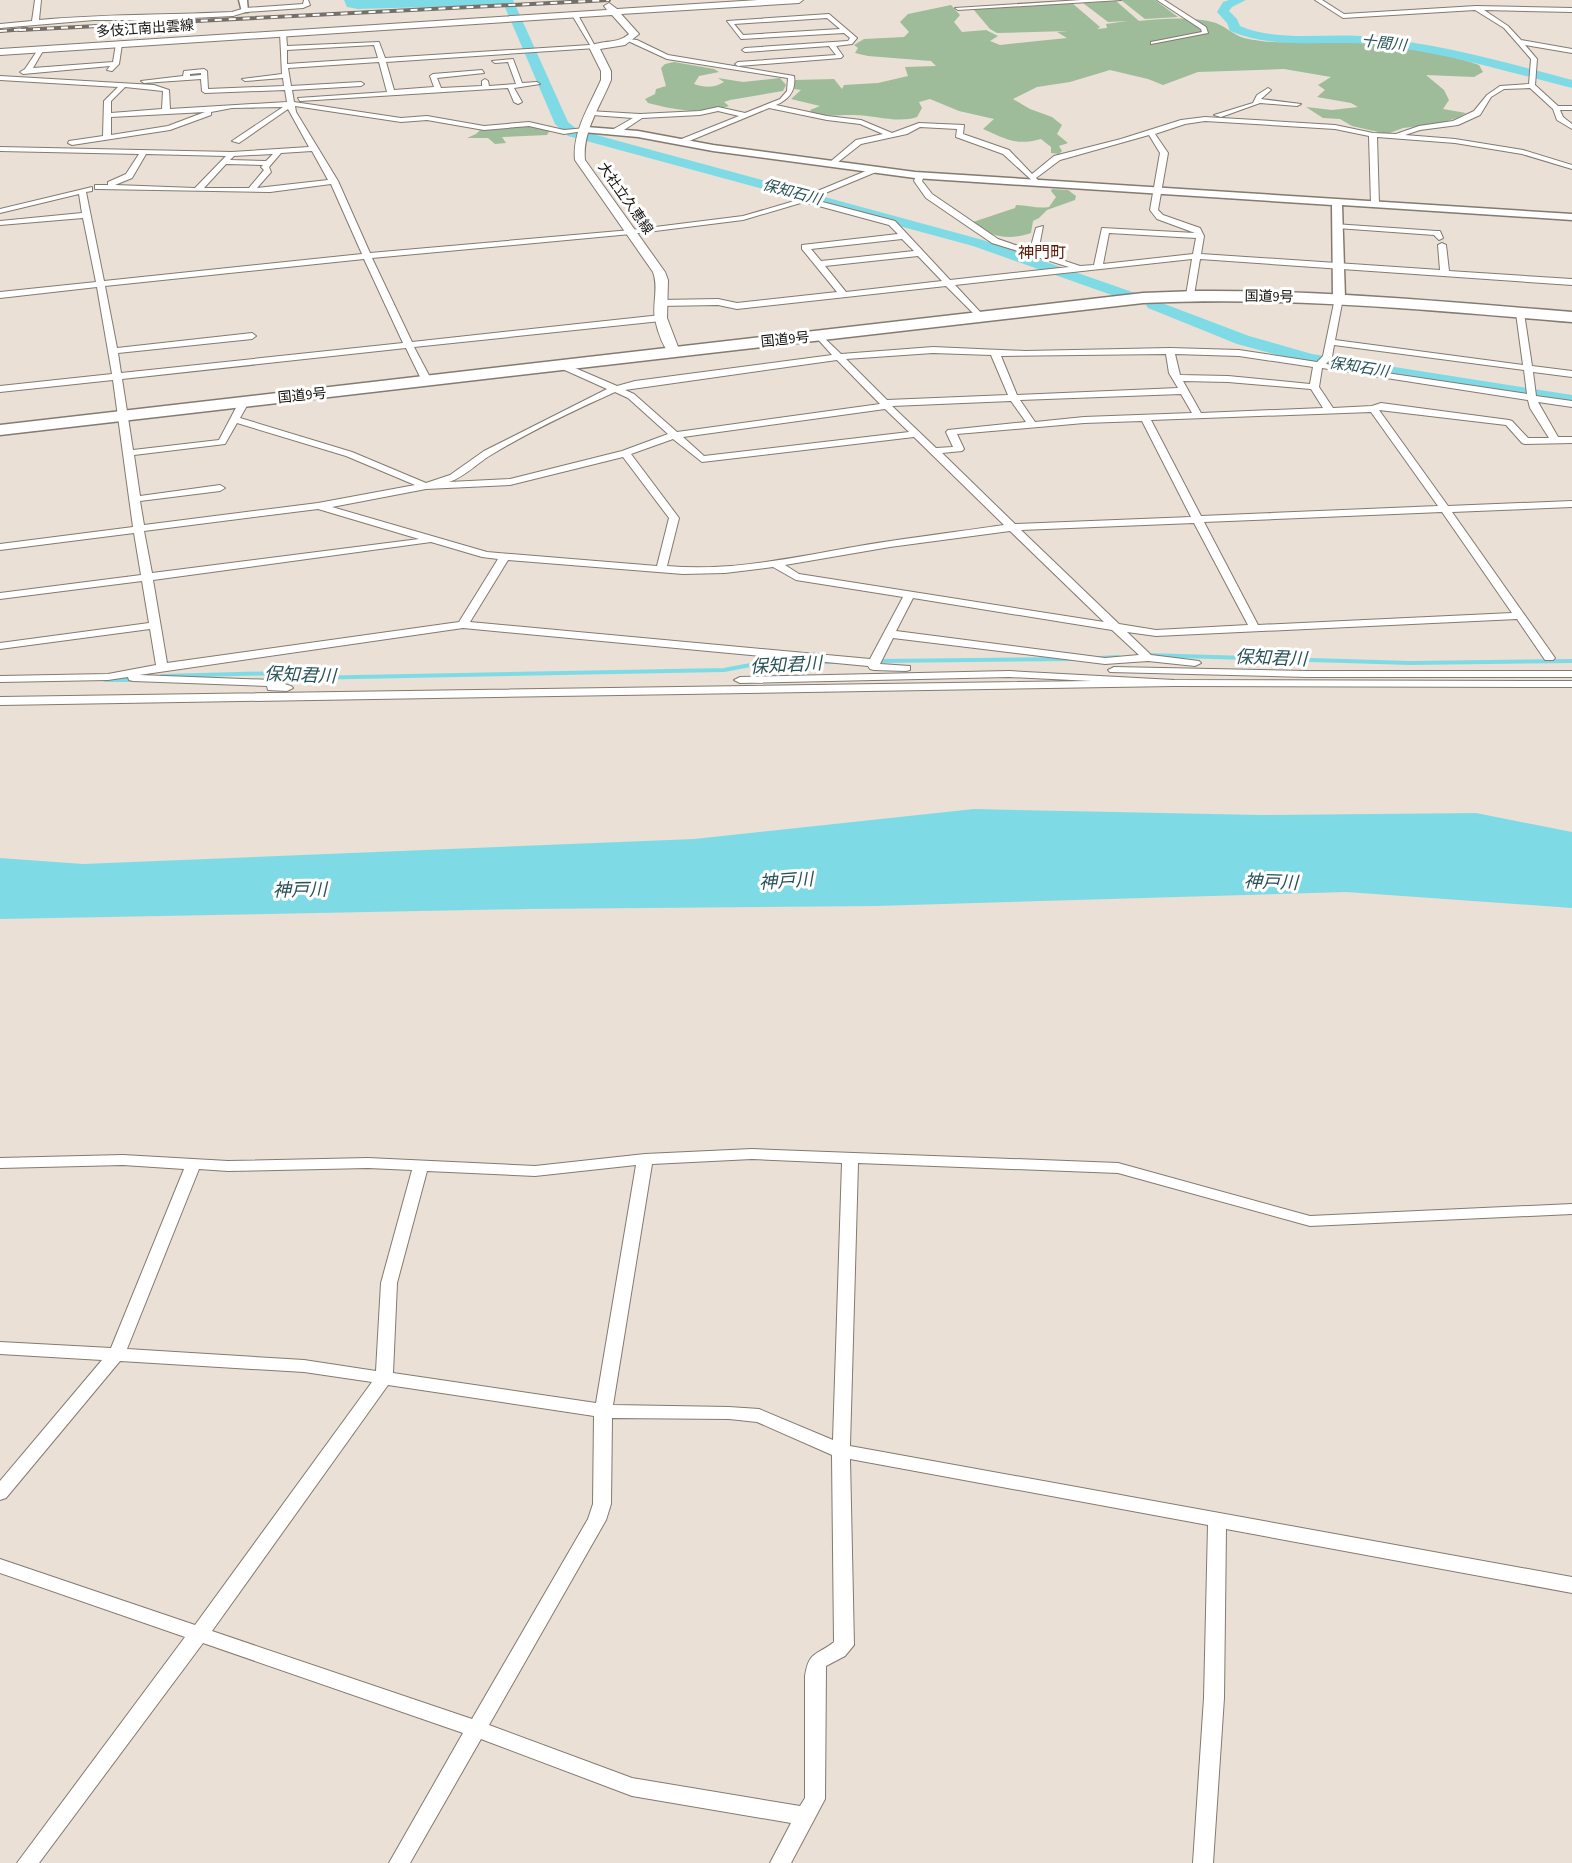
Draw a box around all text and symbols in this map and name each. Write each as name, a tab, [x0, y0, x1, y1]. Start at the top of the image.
street label: 多伎江南出雲線	[95, 16, 195, 42]
water label: 十間川	[1360, 31, 1409, 56]
street label: 大社立久恵線	[593, 158, 657, 239]
water label: 保知石川	[760, 175, 825, 211]
district label: 神門町	[1018, 242, 1066, 264]
street label: 国道9号	[1244, 287, 1294, 307]
street label: 国道9号	[760, 327, 811, 352]
water label: 保知石川	[1328, 352, 1392, 383]
street label: 国道9号	[277, 383, 328, 408]
water label: 保知君川	[1235, 645, 1309, 672]
water label: 保知君川	[749, 651, 825, 680]
water label: 保知君川	[264, 662, 338, 689]
water label: 神戸川	[758, 867, 816, 896]
water label: 神戸川	[1244, 869, 1300, 896]
water label: 神戸川	[273, 877, 329, 903]

